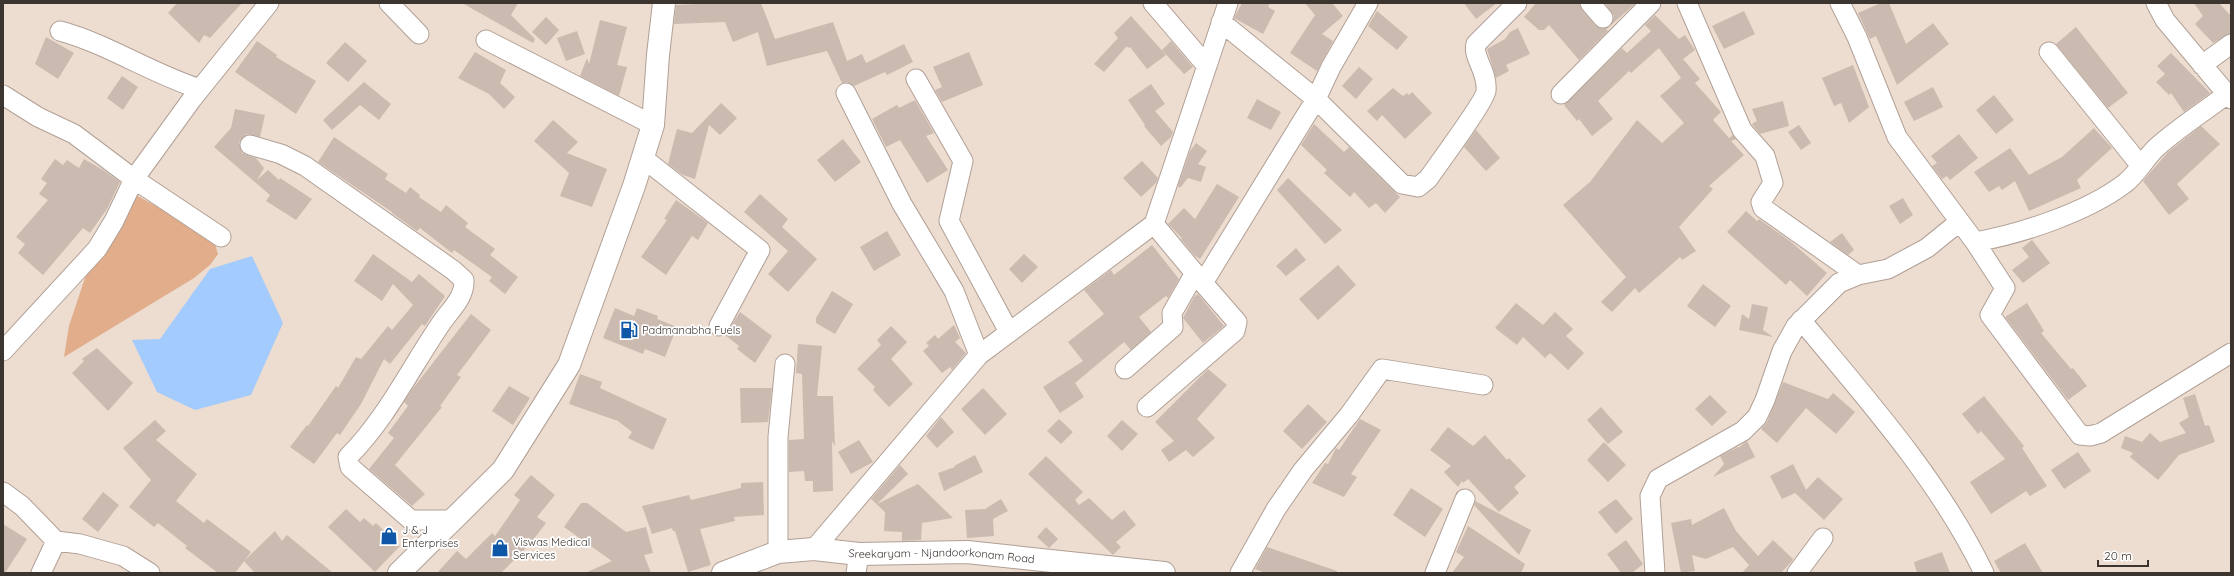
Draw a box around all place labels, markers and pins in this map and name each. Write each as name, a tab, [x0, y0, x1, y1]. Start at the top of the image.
fuel station icon: Padmanabha Fuels	[619, 320, 639, 340]
place label: Padmanabha Fuels	[642, 323, 740, 337]
place label: J & J Enterprises	[402, 523, 459, 550]
shop icon: J & J Enterprises	[379, 526, 399, 546]
place label: Viswas Medical Services	[513, 535, 590, 562]
shop icon: Viswas Medical Services	[490, 538, 510, 558]

